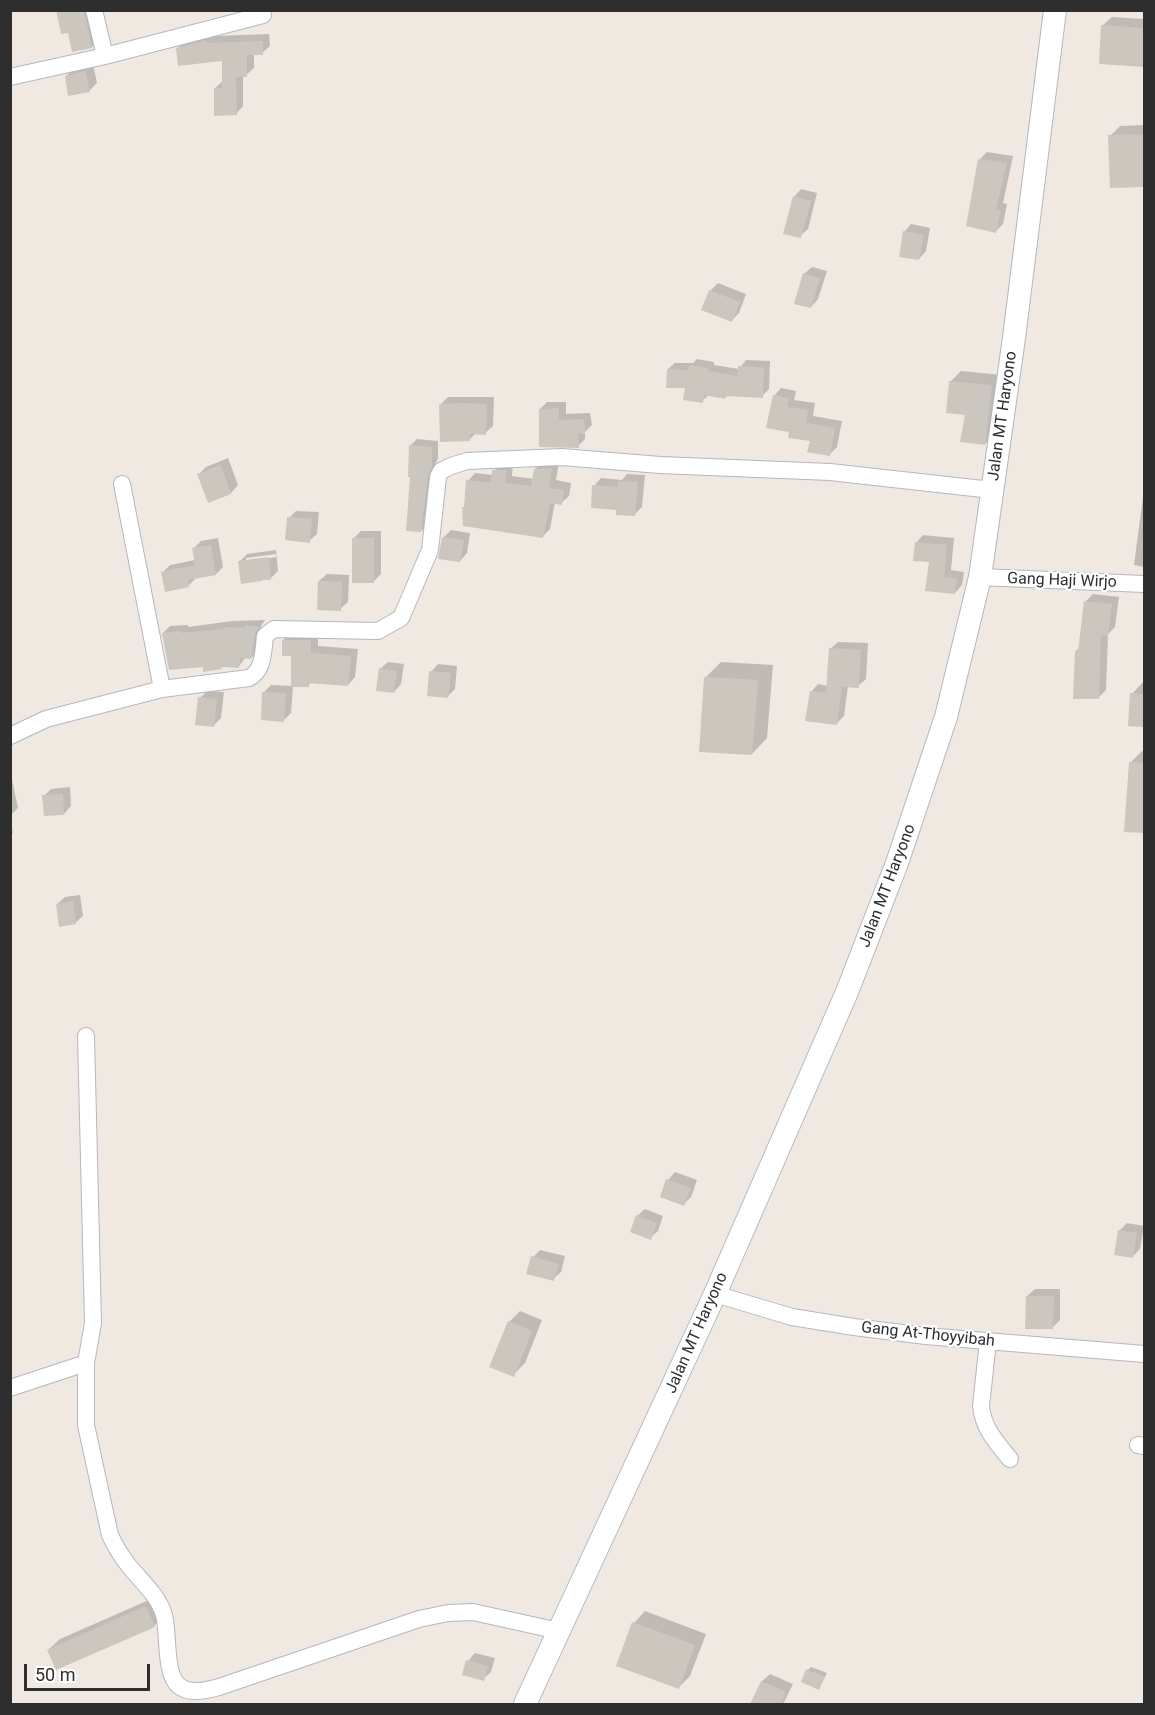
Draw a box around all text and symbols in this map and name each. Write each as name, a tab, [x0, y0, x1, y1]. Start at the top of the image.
street label: Jalan MT Haryono	[984, 350, 1022, 482]
street label: Gang Haji Wirjo	[1007, 569, 1117, 593]
street label: Jalan MT Haryono	[856, 822, 920, 950]
street label: Jalan MT Haryono	[662, 1270, 732, 1396]
street label: Gang At-Thoyyibah	[860, 1318, 996, 1352]
scale bar	[27, 1652, 153, 1690]
text: 50 m	[35, 1664, 75, 1685]

